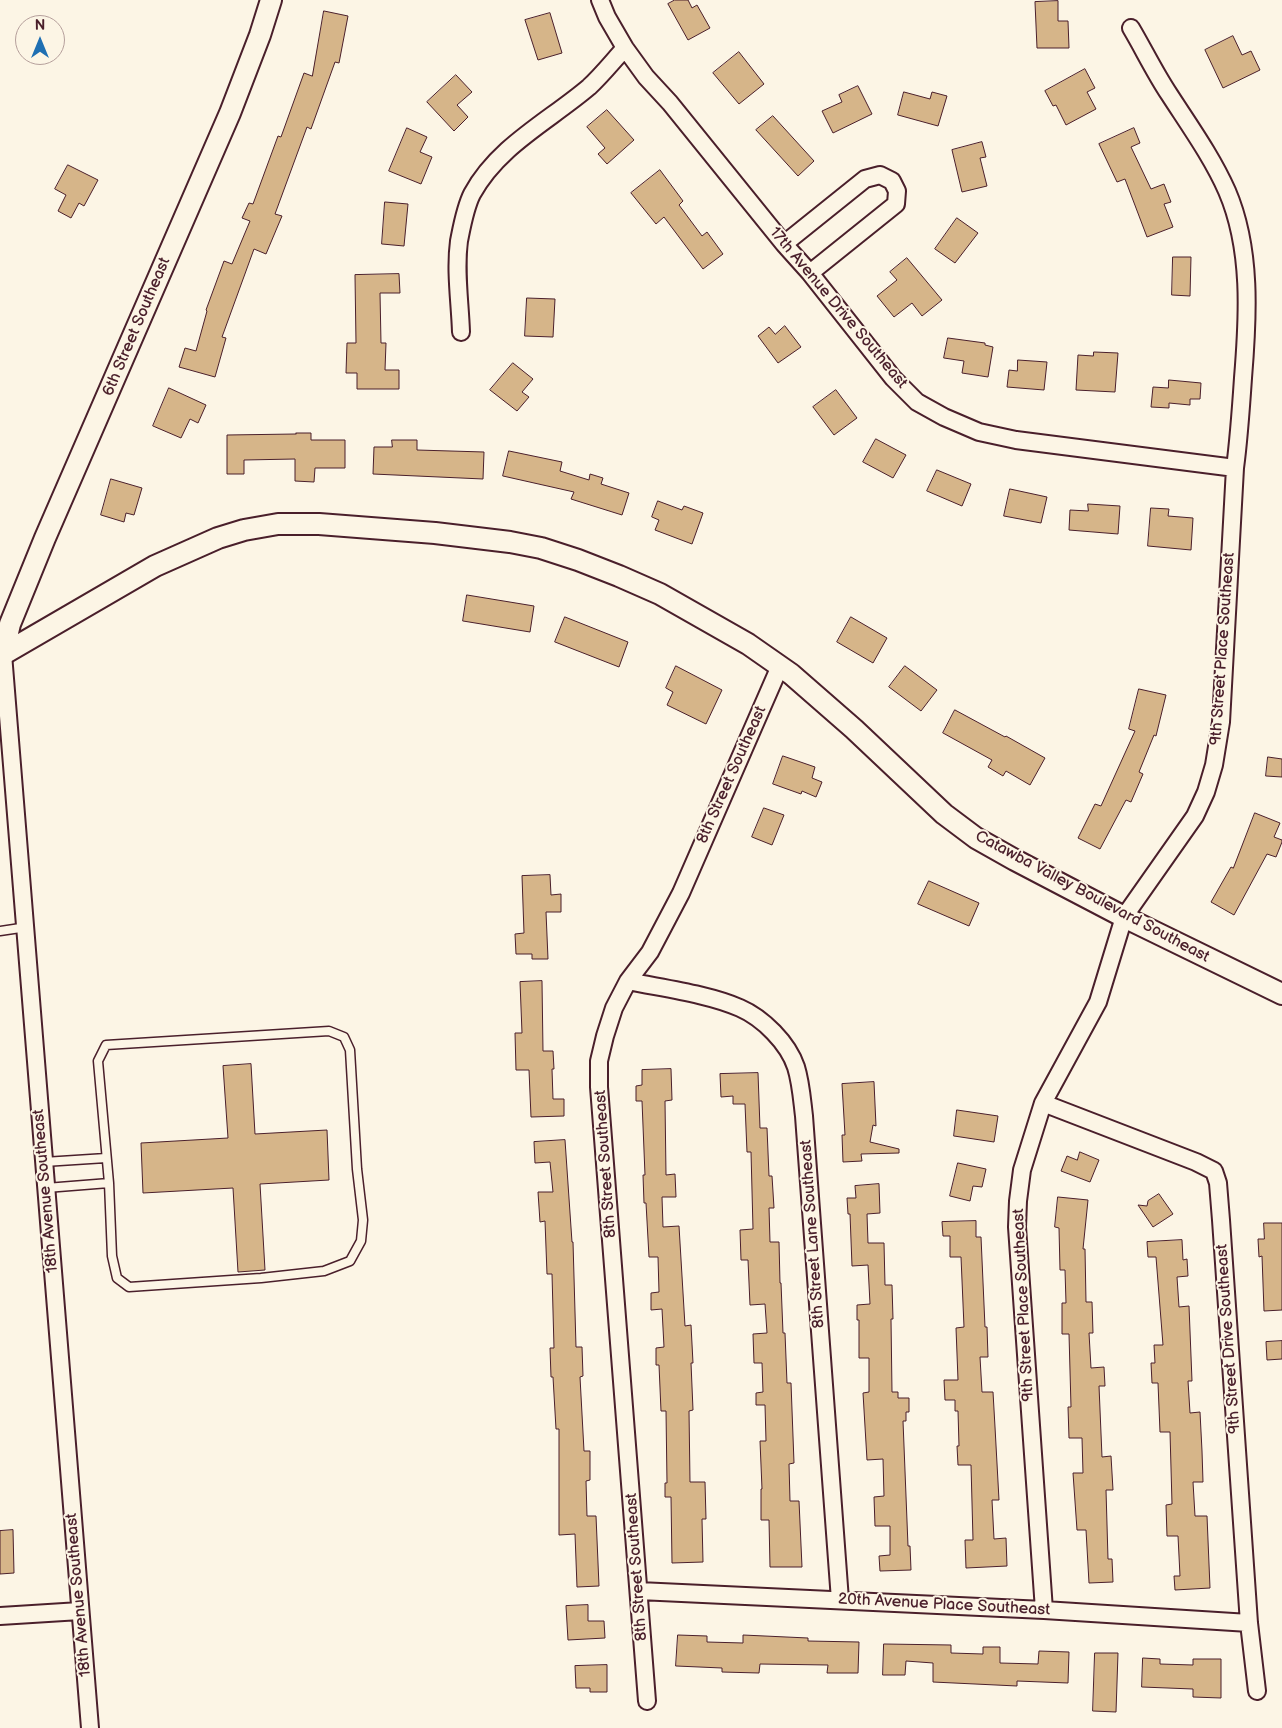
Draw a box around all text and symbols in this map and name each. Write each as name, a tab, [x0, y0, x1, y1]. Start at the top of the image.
north arrow	[15, 15, 65, 65]
text: N	[35, 17, 45, 34]
street label: 17th Avenue Drive Southeast	[765, 223, 911, 393]
street label: 6th Street Southeast	[99, 255, 175, 399]
street label: 9th Street Place Southeast	[1207, 552, 1239, 746]
street label: 8th Street Southeast	[693, 703, 771, 847]
street label: Catawba Valley Boulevard Southeast	[972, 827, 1212, 967]
street label: 8th Street Southeast	[591, 1089, 621, 1239]
street label: 18th Avenue Southeast	[29, 1108, 63, 1274]
street label: 8th Street Lane Southeast	[797, 1139, 829, 1329]
street label: 9th Street Place Southeast	[1009, 1208, 1039, 1402]
street label: 9th Street Drive Southeast	[1213, 1243, 1245, 1435]
street label: 8th Street Southeast	[622, 1492, 652, 1642]
street label: 18th Avenue Southeast	[62, 1512, 96, 1678]
street label: 20th Avenue Place Southeast	[837, 1590, 1051, 1620]

